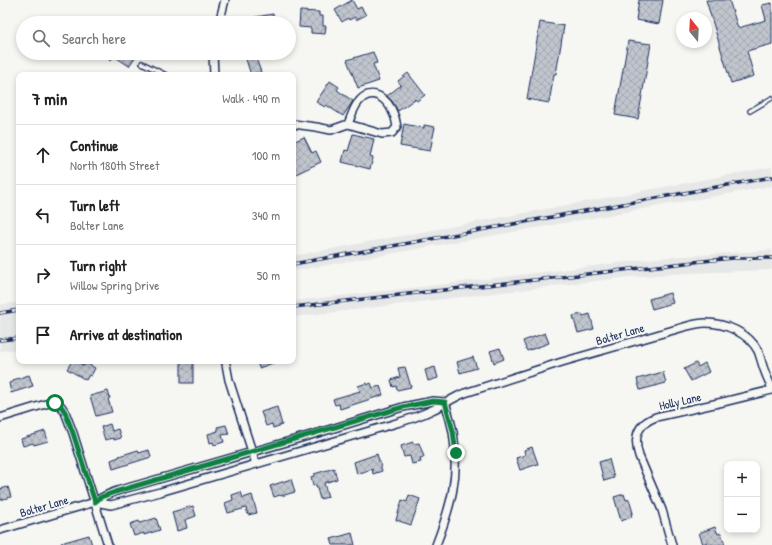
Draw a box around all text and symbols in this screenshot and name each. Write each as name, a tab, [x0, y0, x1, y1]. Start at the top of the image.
north arrow	[676, 12, 712, 48]
search box	[16, 16, 296, 60]
icon: search	[30, 27, 52, 49]
text: Search here	[62, 28, 126, 49]
text: 7 min	[32, 87, 67, 110]
text: Walk · 490 m	[222, 89, 280, 107]
text: Continue	[70, 135, 118, 156]
icon: ahead	[32, 144, 54, 166]
text: 100 m	[252, 146, 280, 164]
text: North 180th Street	[70, 156, 159, 174]
text: Turn left	[70, 195, 120, 216]
icon: left	[32, 204, 54, 226]
text: 340 m	[252, 206, 280, 224]
text: Bolter Lane	[70, 216, 124, 234]
text: Turn right	[70, 255, 126, 276]
icon: right	[32, 264, 54, 286]
text: 50 m	[257, 266, 280, 284]
text: Willow Spring Drive	[70, 276, 159, 294]
street label: Bolter Lane	[594, 319, 646, 349]
icon: arrive	[32, 324, 54, 346]
text: Arrive at destination	[70, 324, 182, 345]
street label: Holly Lane	[657, 388, 703, 414]
route start	[46, 394, 64, 412]
route end	[447, 444, 465, 462]
map controls	[724, 461, 760, 533]
button: +	[724, 461, 760, 497]
street label: Bolter Lane	[18, 491, 70, 521]
button: −	[724, 497, 760, 533]

